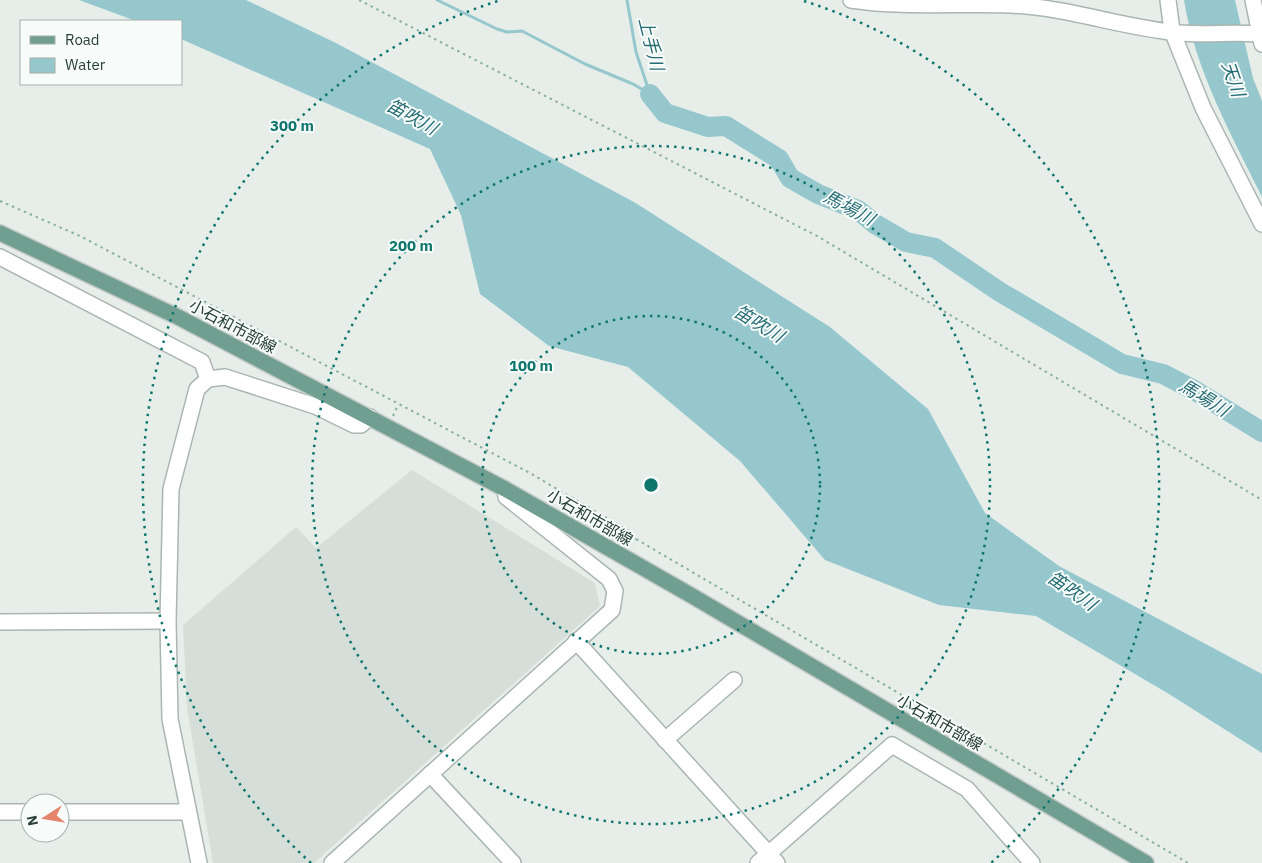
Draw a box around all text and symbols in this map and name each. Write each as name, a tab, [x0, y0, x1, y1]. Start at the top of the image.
water label: 上手川	[634, 15, 670, 75]
legend	[20, 20, 182, 85]
text: Road	[65, 30, 100, 49]
text: Water	[65, 55, 106, 74]
water label: 天川	[1217, 58, 1251, 101]
water label: 笛吹川	[383, 93, 443, 141]
text: 300 m	[270, 116, 314, 135]
water label: 馬場川	[820, 185, 880, 231]
text: 200 m	[389, 236, 433, 255]
street label: 小石和市部線	[186, 295, 280, 357]
water label: 笛吹川	[730, 300, 790, 348]
text: 100 m	[509, 356, 553, 375]
water label: 馬場川	[1175, 374, 1235, 422]
centre of rings	[642, 476, 660, 494]
street label: 小石和市部線	[543, 484, 637, 550]
water label: 笛吹川	[1044, 566, 1103, 617]
street label: 小石和市部線	[893, 689, 987, 755]
north arrow	[20, 793, 70, 843]
text: N	[22, 814, 42, 828]

